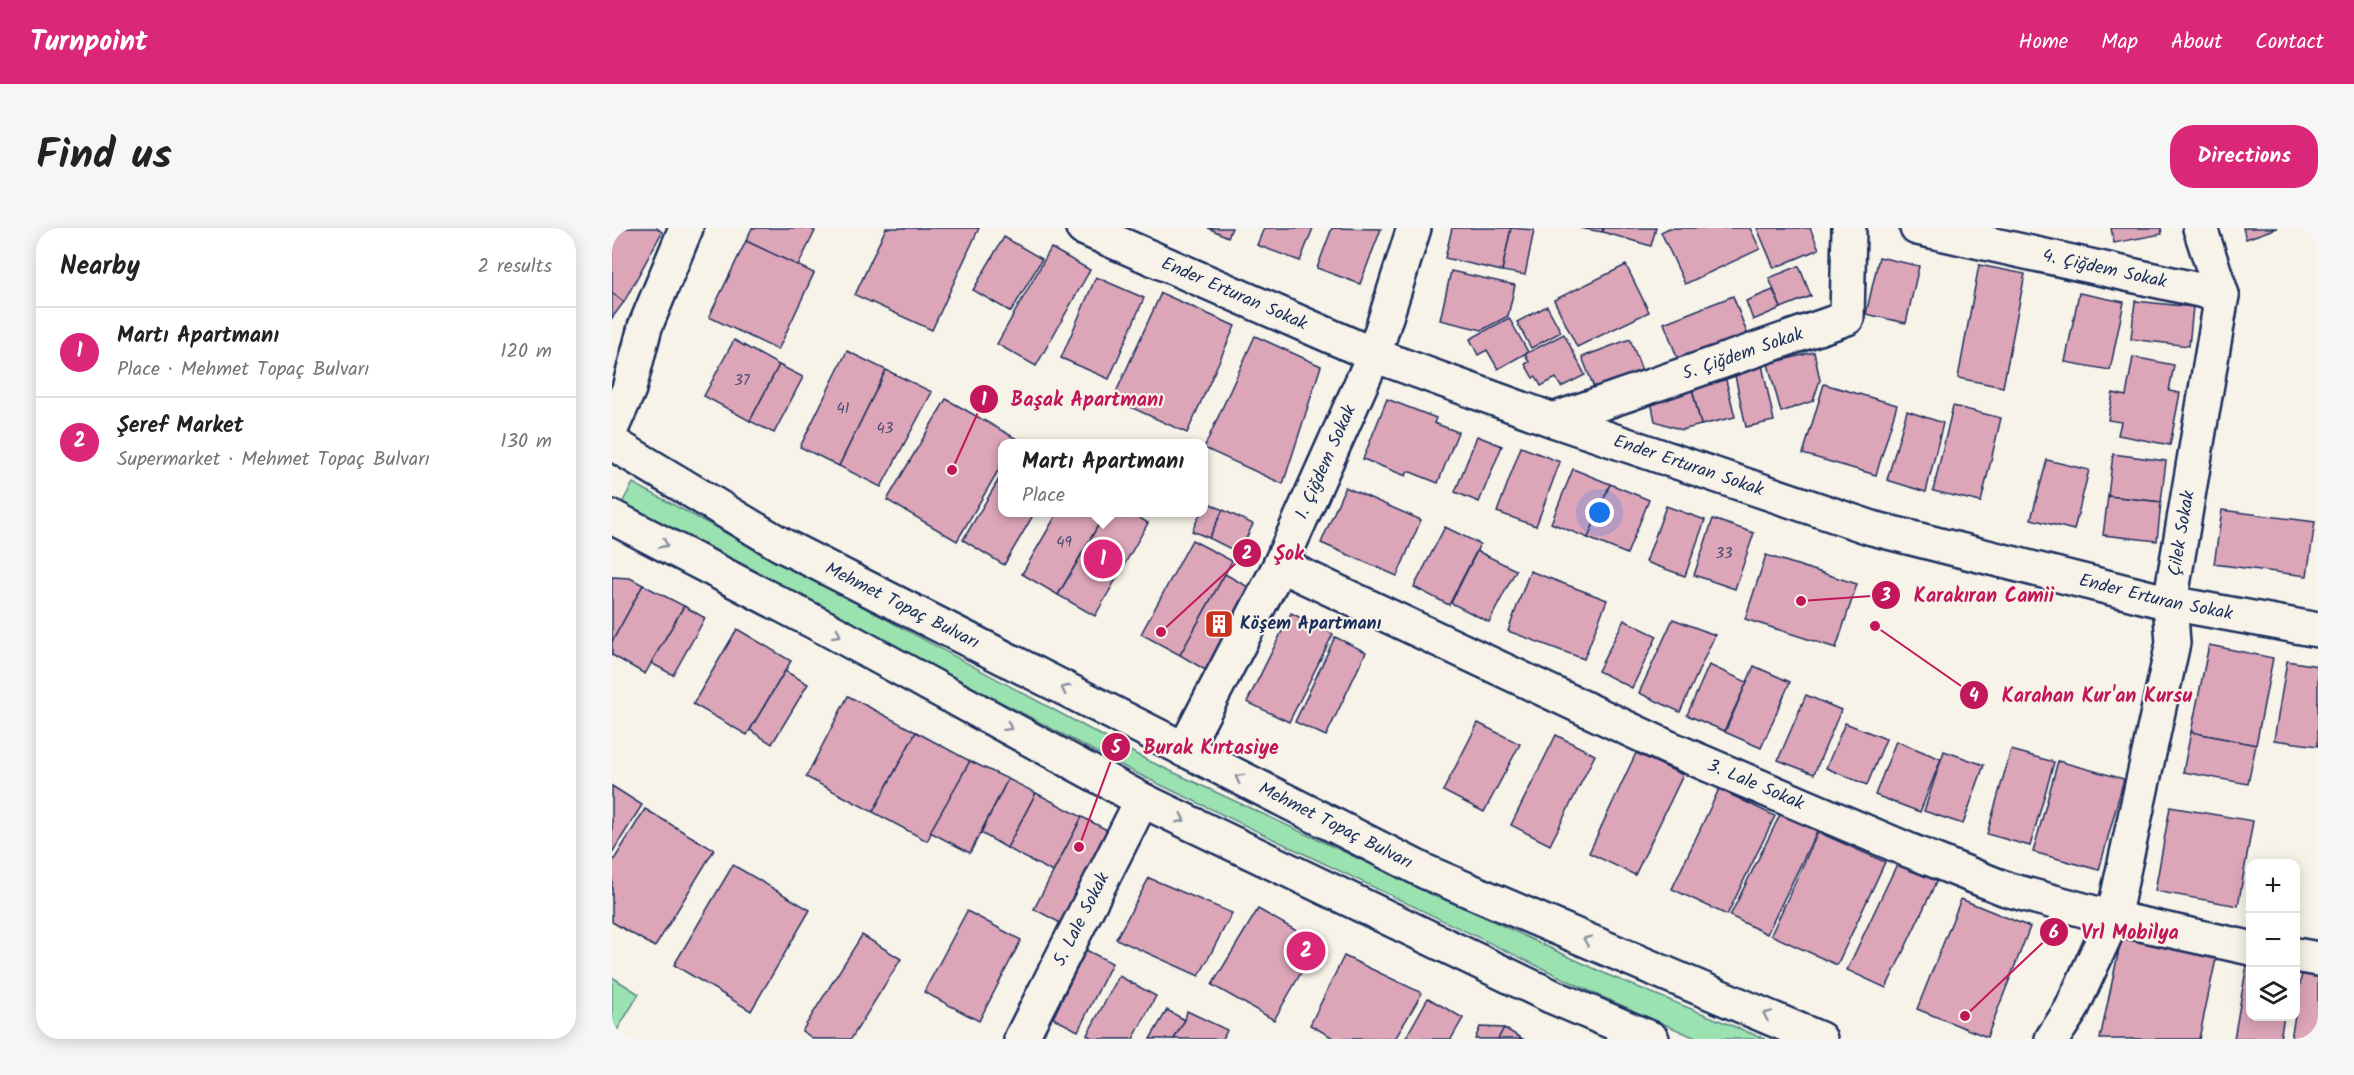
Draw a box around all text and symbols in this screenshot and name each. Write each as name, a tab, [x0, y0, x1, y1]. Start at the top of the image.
text: Turnpoint	[30, 20, 148, 65]
text: Home	[2019, 26, 2068, 59]
text: Map	[2101, 26, 2138, 59]
text: About	[2171, 26, 2222, 59]
text: Contact	[2255, 26, 2324, 59]
text: Find us	[36, 123, 172, 190]
button: Directions	[2170, 125, 2318, 188]
street label: 4. Çiğdem Sokak	[2040, 241, 2170, 297]
text: Nearby	[60, 246, 140, 288]
street label: Ender Erturan Sokak	[1157, 249, 1312, 339]
text: 2 results	[477, 251, 552, 283]
text: Martı Apartmanı	[117, 319, 279, 354]
street label: 5. Çiğdem Sokak	[1678, 320, 1808, 389]
text: 1	[76, 336, 83, 368]
text: 120 m	[500, 336, 552, 368]
text: Place · Mehmet Topaç Bulvarı	[117, 354, 370, 386]
house number: 37	[734, 369, 751, 393]
callout: Başak Apartmanı	[969, 380, 1176, 418]
text: Başak Apartmanı	[1011, 385, 1163, 417]
text: 1	[981, 386, 987, 415]
house number: 41	[837, 397, 850, 421]
street label: 1. Çiğdem Sokak	[1288, 400, 1364, 524]
text: Şeref Market	[117, 409, 244, 444]
house number: 43	[877, 417, 894, 441]
text: 2	[74, 426, 85, 458]
text: 130 m	[500, 426, 552, 458]
street label: Ender Erturan Sokak	[1610, 427, 1768, 505]
popup	[998, 439, 1208, 517]
text: Supermarket · Mehmet Topaç Bulvarı	[117, 444, 430, 476]
text: Martı Apartmanı	[1022, 445, 1184, 480]
text: Place	[1022, 480, 1065, 512]
street label: Çilek Sokak	[2160, 488, 2203, 578]
your location	[1585, 498, 1614, 527]
house number: 49	[1056, 531, 1072, 555]
callout: Şok	[1232, 534, 1316, 572]
pin: 1	[1084, 536, 1122, 582]
one-way arrow	[658, 537, 668, 548]
text: Şok	[1274, 539, 1305, 571]
text: 2	[1242, 540, 1252, 569]
house number: 33	[1715, 542, 1733, 566]
street label: Mehmet Topaç Bulvarı	[820, 555, 984, 657]
street label: Ender Erturan Sokak	[2076, 566, 2236, 629]
callout: Karakıran Camii	[1871, 576, 2066, 614]
text: Karakıran Camii	[1914, 581, 2055, 613]
text: 3	[1880, 582, 1891, 611]
building icon: Köşem Apartmanı	[1203, 608, 1235, 640]
place label: Köşem Apartmanı	[1240, 610, 1382, 639]
one-way arrow	[831, 627, 841, 638]
callout: Karahan Kur'an Kursu	[1959, 676, 2204, 714]
text: Karahan Kur'an Kursu	[2002, 681, 2192, 713]
text: 4	[1969, 682, 1979, 711]
one-way arrow	[1061, 685, 1072, 697]
one-way arrow	[1002, 720, 1013, 731]
callout: Burak Kırtasiye	[1101, 728, 1291, 766]
text: Burak Kırtasiye	[1143, 733, 1279, 765]
text: 5	[1110, 734, 1122, 763]
street label: 3. Lale Sokak	[1703, 751, 1809, 819]
one-way arrow	[1235, 774, 1245, 785]
street label: Mehmet Topaç Bulvarı	[1253, 775, 1418, 877]
one-way arrow	[1174, 811, 1185, 823]
map controls	[2246, 859, 2300, 1021]
button: +	[2246, 859, 2300, 913]
street label: 5. Lale Sokak	[1045, 867, 1118, 972]
callout: Vrl Mobilya	[2039, 913, 2190, 951]
button: −	[2246, 913, 2300, 967]
text: Vrl Mobilya	[2081, 918, 2179, 950]
text: 6	[2049, 919, 2059, 948]
pin: 2	[1286, 928, 1326, 974]
one-way arrow	[1582, 935, 1593, 947]
button: layers	[2246, 967, 2300, 1021]
one-way arrow	[1762, 1010, 1773, 1022]

